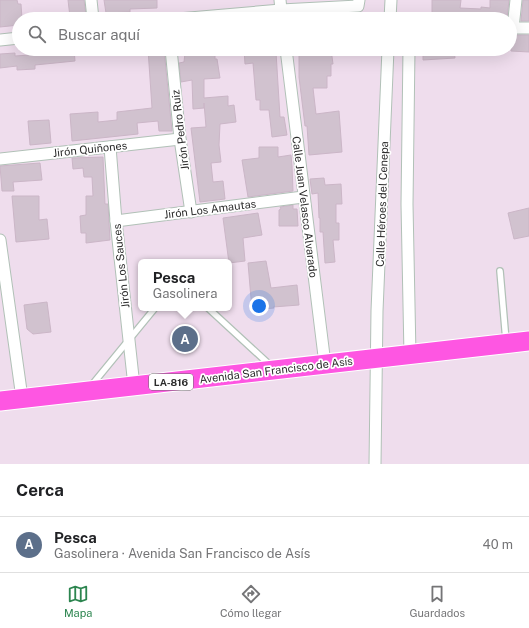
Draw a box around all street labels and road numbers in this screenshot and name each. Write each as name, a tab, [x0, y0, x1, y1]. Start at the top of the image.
street label: Jirón Pedro Ruiz	[169, 89, 191, 171]
street label: Calle Juan Velasco Alvarado	[290, 136, 320, 278]
street label: Jirón Quiñones	[52, 139, 128, 159]
street label: Calle Héroes del Cenepa	[374, 141, 390, 267]
street label: Jirón Los Amautas	[163, 197, 257, 221]
street label: Jirón Los Sauces	[111, 223, 131, 309]
street label: Avenida San Francisco de Asís	[199, 355, 354, 385]
road number: LA-816	[149, 374, 193, 390]

